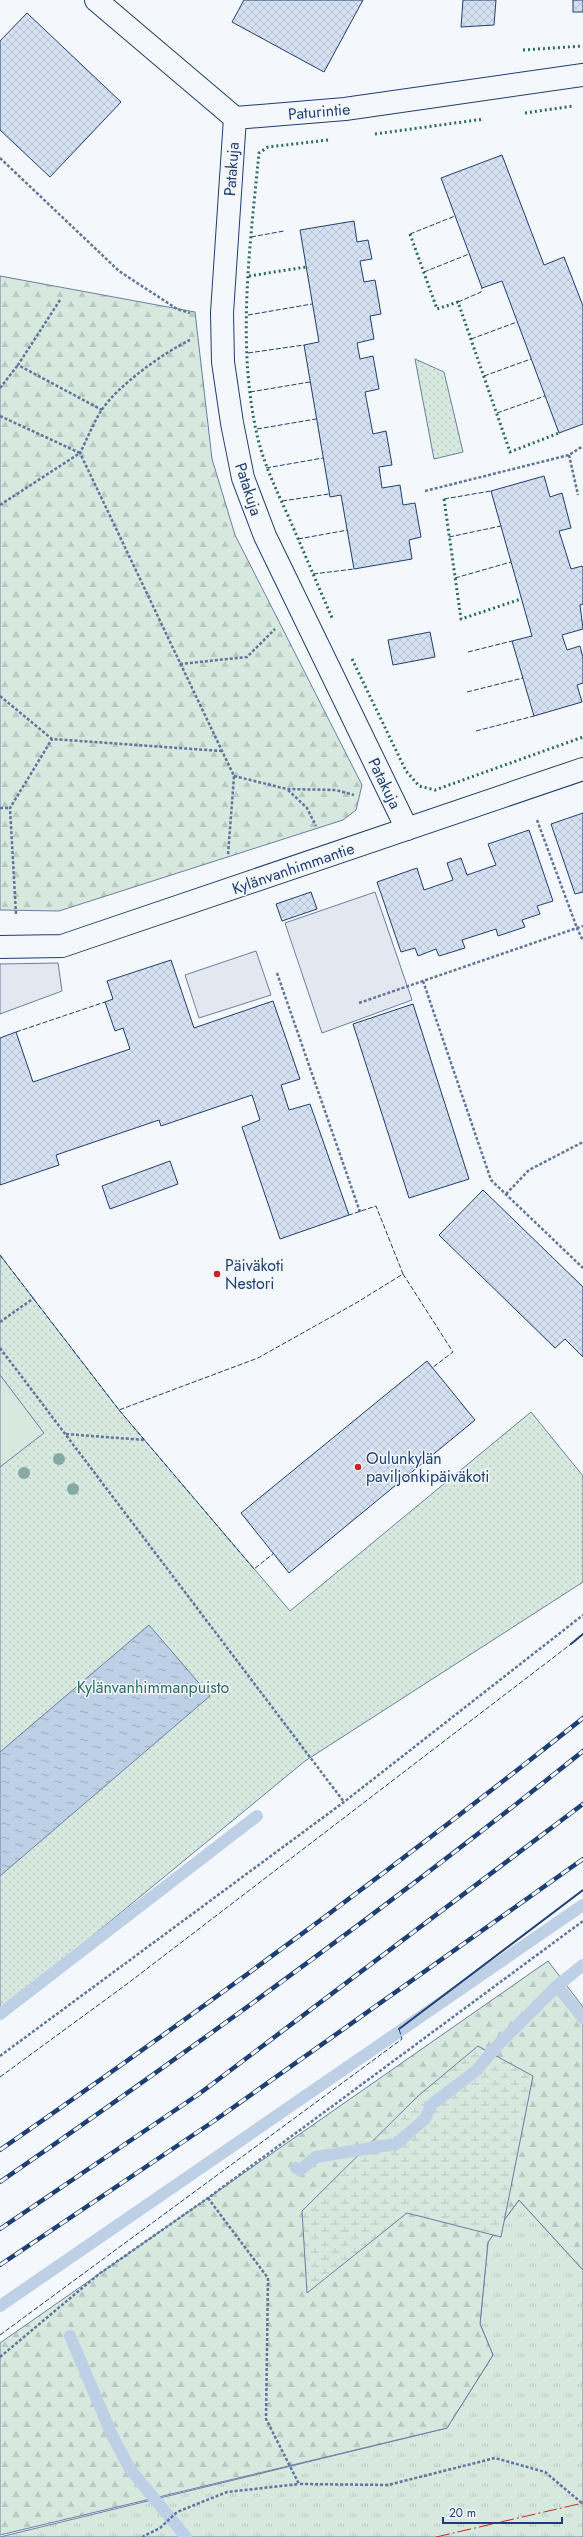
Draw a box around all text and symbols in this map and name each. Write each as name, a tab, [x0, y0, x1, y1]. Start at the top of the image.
street label: Paturintie	[287, 97, 351, 126]
street label: Patakuja	[218, 141, 245, 197]
street label: Patakuja	[229, 460, 268, 519]
street label: Patakuja	[362, 754, 407, 813]
street label: Kylänvanhimmantie	[229, 837, 357, 900]
place label: Päiväkoti Nestori	[225, 1254, 284, 1295]
marker: Päiväkoti Nestori	[212, 1269, 222, 1279]
place label: Oulunkylän paviljonkipäiväkoti	[366, 1447, 489, 1488]
marker: Oulunkylän paviljonkipäiväkoti	[353, 1462, 363, 1472]
park label: Kylänvanhimmanpuisto	[77, 1676, 230, 1699]
scale bar	[443, 2499, 562, 2525]
text: 20 m	[449, 2504, 476, 2522]

